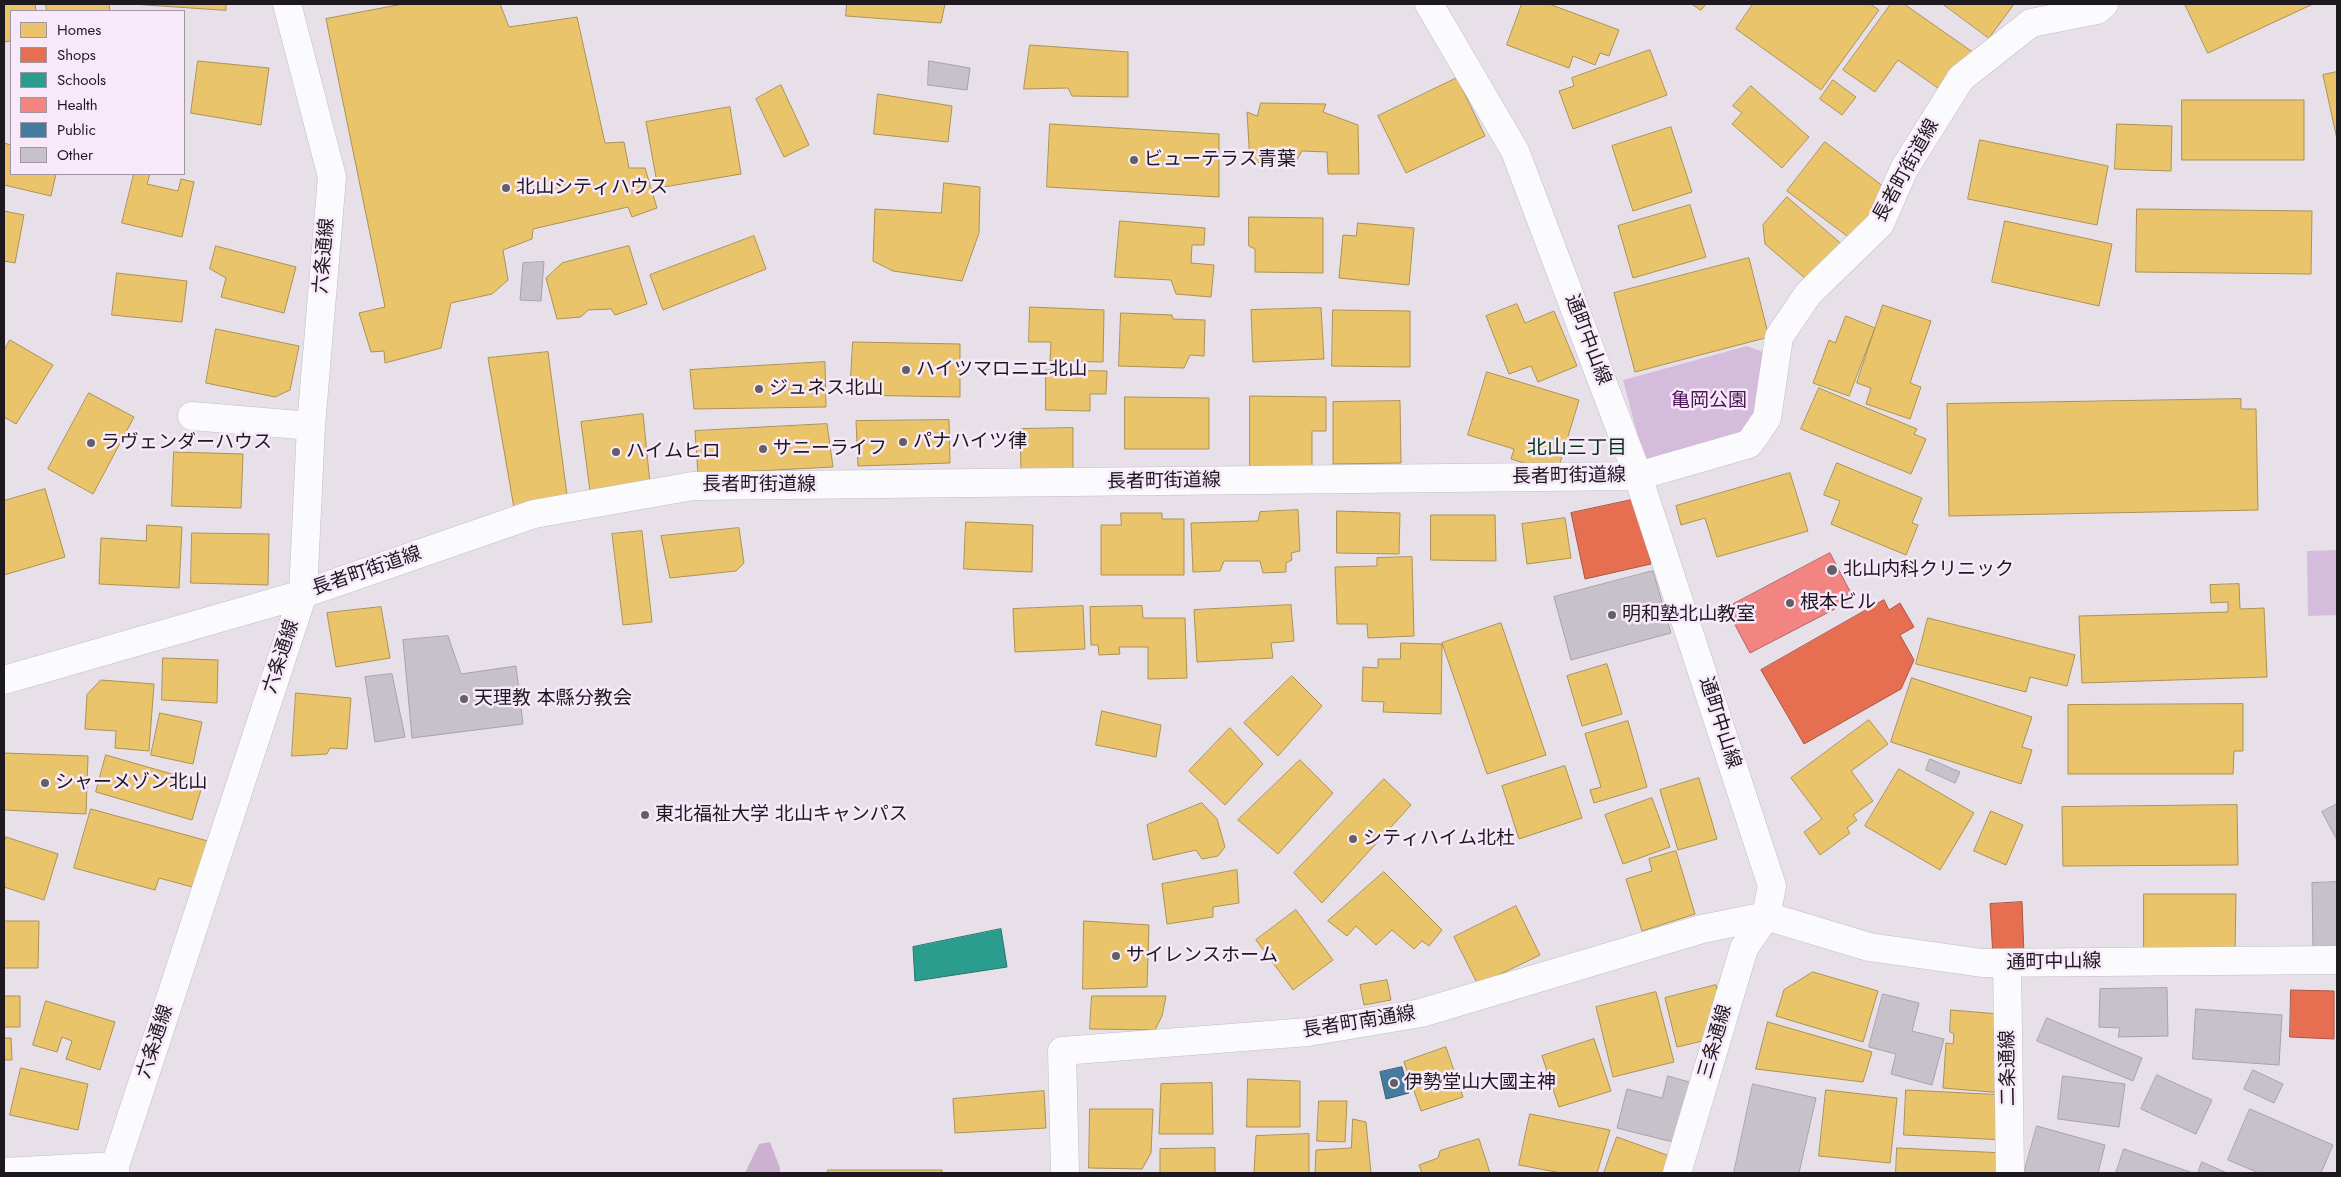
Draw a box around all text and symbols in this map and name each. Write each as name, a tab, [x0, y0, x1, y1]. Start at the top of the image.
legend	[10, 10, 185, 175]
text: Homes	[57, 19, 101, 41]
text: Shops	[57, 44, 96, 66]
text: Schools	[57, 69, 106, 91]
text: Health	[57, 94, 98, 116]
street label: 長者町街道線	[1869, 116, 1945, 226]
text: Public	[57, 119, 96, 141]
text: Other	[57, 144, 93, 166]
place label: ビューテラス青葉	[1144, 149, 1296, 171]
marker: ビューテラス青葉	[1128, 154, 1140, 166]
place label: 北山シティハウス	[516, 177, 668, 199]
marker: 北山シティハウス	[500, 182, 512, 194]
street label: 六条通線	[310, 217, 340, 295]
street label: 通町中山線	[1559, 292, 1615, 388]
place label: ハイツマロニエ北山	[916, 359, 1087, 381]
marker: ハイツマロニエ北山	[900, 364, 912, 376]
place label: ジュネス北山	[769, 378, 883, 400]
marker: ジュネス北山	[753, 383, 765, 395]
park label: 亀岡公園	[1671, 390, 1747, 412]
place label: パナハイツ律	[913, 431, 1027, 453]
place label: ラヴェンダーハウス	[101, 432, 272, 454]
marker: パナハイツ律	[897, 436, 909, 448]
marker: ラヴェンダーハウス	[85, 437, 97, 449]
district label: 北山三丁目	[1527, 437, 1627, 461]
place label: サニーライフ	[773, 438, 887, 460]
place label: ハイムヒロ	[626, 441, 721, 463]
marker: サニーライフ	[757, 443, 769, 455]
marker: ハイムヒロ	[610, 446, 622, 458]
street label: 長者町街道線	[1512, 465, 1626, 489]
street label: 長者町街道線	[1107, 470, 1221, 494]
street label: 長者町街道線	[702, 474, 816, 496]
street label: 長者町街道線	[309, 543, 425, 601]
place label: 北山内科クリニック	[1843, 559, 2014, 581]
marker: 北山内科クリニック	[1825, 563, 1839, 577]
place label: 根本ビル	[1800, 592, 1876, 614]
marker: 根本ビル	[1784, 597, 1796, 609]
place label: 明和塾北山教室	[1622, 604, 1755, 626]
marker: 明和塾北山教室	[1606, 609, 1618, 621]
street label: 六条通線	[259, 617, 305, 697]
street label: 通町中山線	[1693, 674, 1745, 772]
place label: 天理教 本縣分教会	[474, 688, 632, 710]
marker: 天理教 本縣分教会	[458, 693, 470, 705]
place label: シャーメゾン北山	[55, 772, 207, 794]
marker: シャーメゾン北山	[39, 777, 51, 789]
place label: 東北福祉大学 北山キャンパス	[655, 804, 908, 826]
marker: 東北福祉大学 北山キャンパス	[639, 809, 651, 821]
place label: シティハイム北杜	[1363, 828, 1515, 850]
marker: シティハイム北杜	[1347, 833, 1359, 845]
place label: サイレンスホーム	[1126, 945, 1278, 967]
marker: サイレンスホーム	[1110, 950, 1122, 962]
street label: 通町中山線	[2006, 951, 2102, 975]
street label: 六条通線	[133, 1002, 179, 1082]
street label: 三条通線	[1695, 1002, 1737, 1082]
street label: 長者町南通線	[1301, 1003, 1417, 1043]
street label: 二条通線	[1997, 1030, 2021, 1106]
place label: 伊勢堂山大國主神	[1404, 1072, 1556, 1094]
marker: 伊勢堂山大國主神	[1388, 1077, 1400, 1089]

